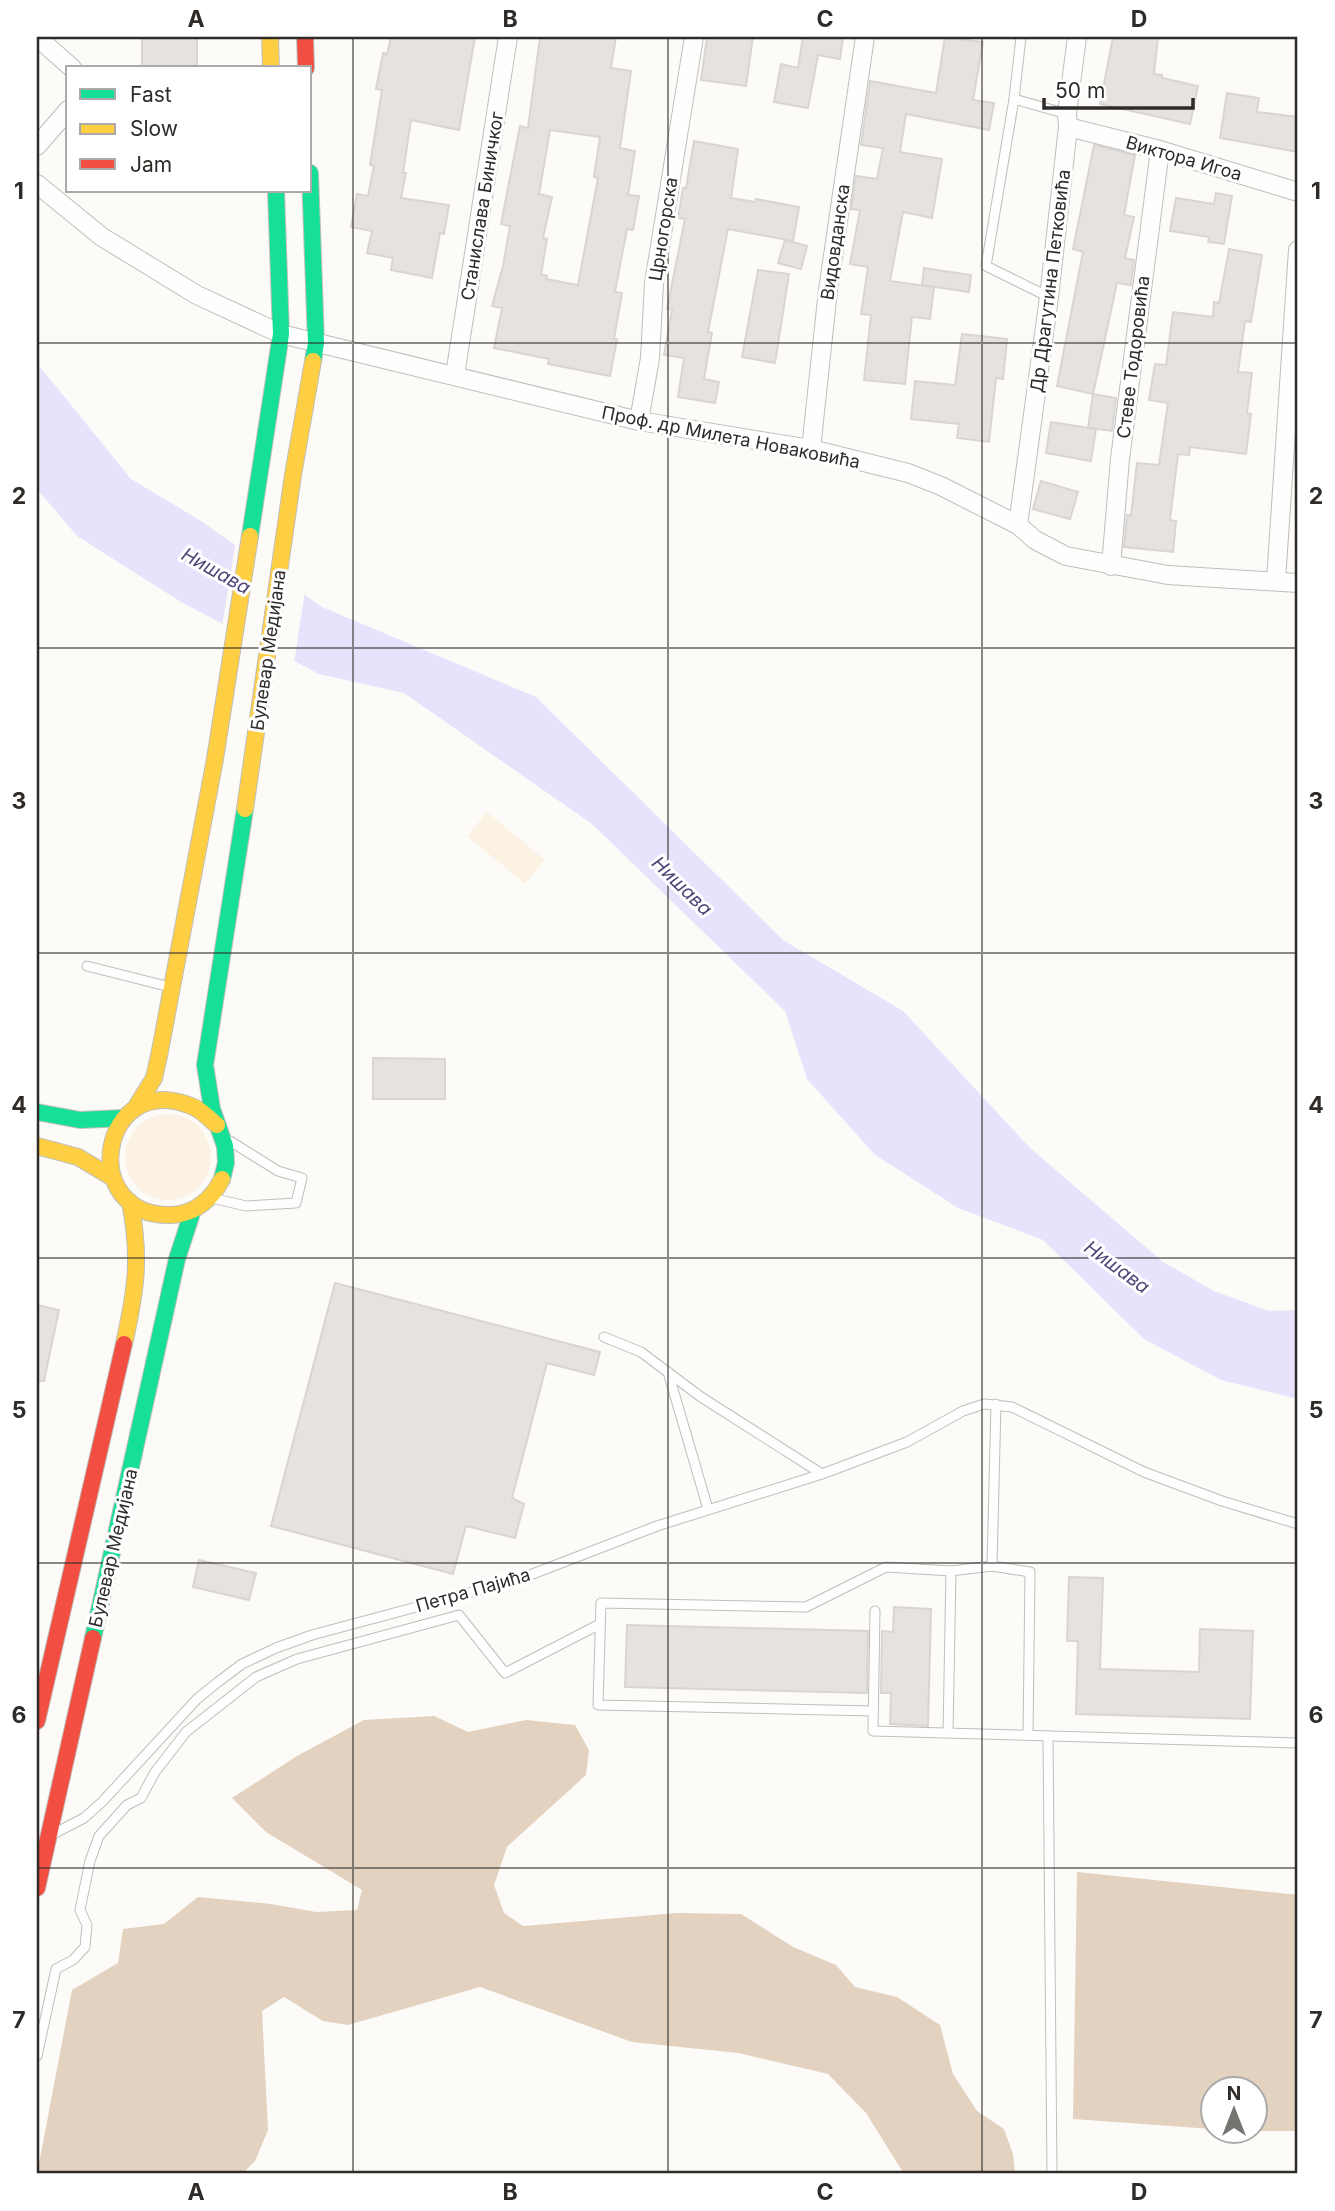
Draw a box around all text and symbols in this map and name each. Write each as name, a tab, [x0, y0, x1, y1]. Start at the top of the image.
text: A	[187, 5, 205, 33]
text: B	[502, 5, 518, 33]
text: C	[816, 5, 834, 33]
text: D	[1131, 5, 1147, 33]
legend	[66, 66, 312, 192]
scale bar	[1044, 66, 1193, 110]
text: 50 m	[1055, 78, 1105, 103]
text: Fast	[130, 82, 172, 107]
street label: Станислава Биничког	[457, 110, 507, 302]
text: Slow	[130, 116, 178, 141]
street label: Виктора Игоа	[1124, 131, 1244, 185]
text: Jam	[130, 152, 172, 177]
street label: Др Драгутина Петковића	[1026, 168, 1074, 394]
street label: Црногорска	[644, 176, 682, 282]
text: 1	[14, 177, 24, 205]
text: 1	[1311, 177, 1321, 205]
street label: Видовданска	[816, 183, 854, 301]
street label: Стеве Тодоровића	[1113, 274, 1153, 440]
street label: Проф. др Милета Новаковића	[600, 402, 862, 472]
text: 2	[12, 482, 26, 510]
text: 2	[1309, 482, 1323, 510]
water label: Нишава	[178, 543, 255, 599]
street label: Булевар Медијана	[246, 568, 290, 732]
text: 3	[12, 787, 26, 815]
text: 3	[1309, 787, 1323, 815]
water label: Нишава	[647, 852, 717, 921]
text: 4	[11, 1091, 27, 1119]
text: 4	[1308, 1091, 1324, 1119]
water label: Нишава	[1080, 1236, 1154, 1299]
text: 5	[12, 1396, 26, 1424]
text: 5	[1309, 1396, 1323, 1424]
street label: Булевар Медијана	[85, 1467, 141, 1629]
street label: Петра Пајића	[413, 1564, 533, 1616]
text: 6	[12, 1701, 26, 1729]
text: 6	[1309, 1701, 1323, 1729]
text: 7	[12, 2006, 26, 2034]
text: 7	[1309, 2006, 1323, 2034]
north arrow	[1198, 2074, 1268, 2144]
text: N	[1227, 2082, 1241, 2105]
text: A	[187, 2178, 205, 2206]
text: B	[502, 2178, 518, 2206]
text: C	[816, 2178, 834, 2206]
text: D	[1131, 2178, 1147, 2206]

